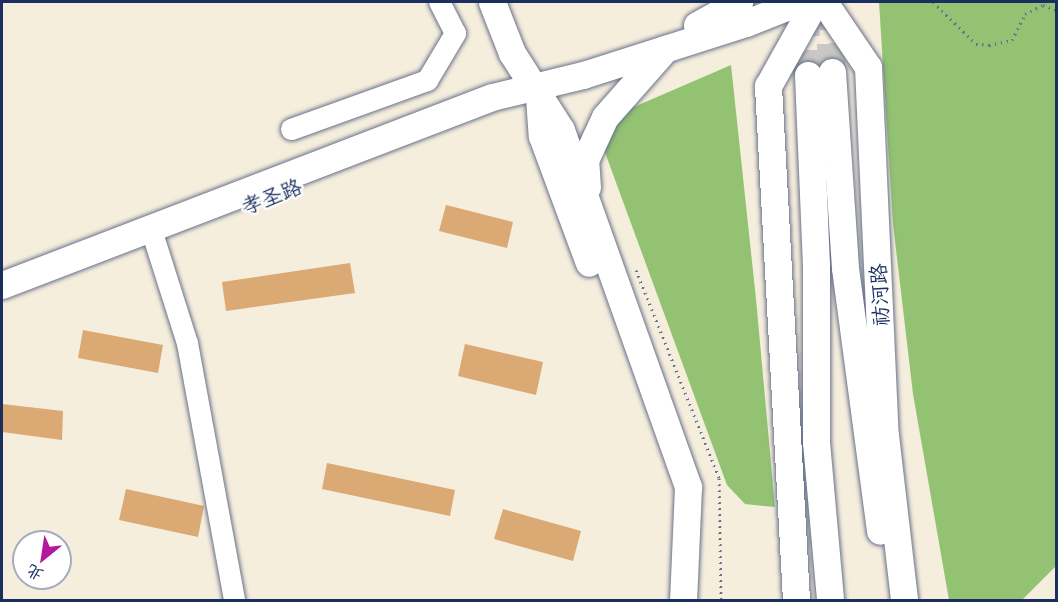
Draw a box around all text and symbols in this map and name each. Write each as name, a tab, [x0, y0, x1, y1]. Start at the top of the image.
street label: 孝圣路	[237, 172, 305, 218]
street label: 祊河路	[864, 263, 892, 327]
north arrow	[12, 530, 72, 590]
text: 北	[21, 559, 47, 588]

